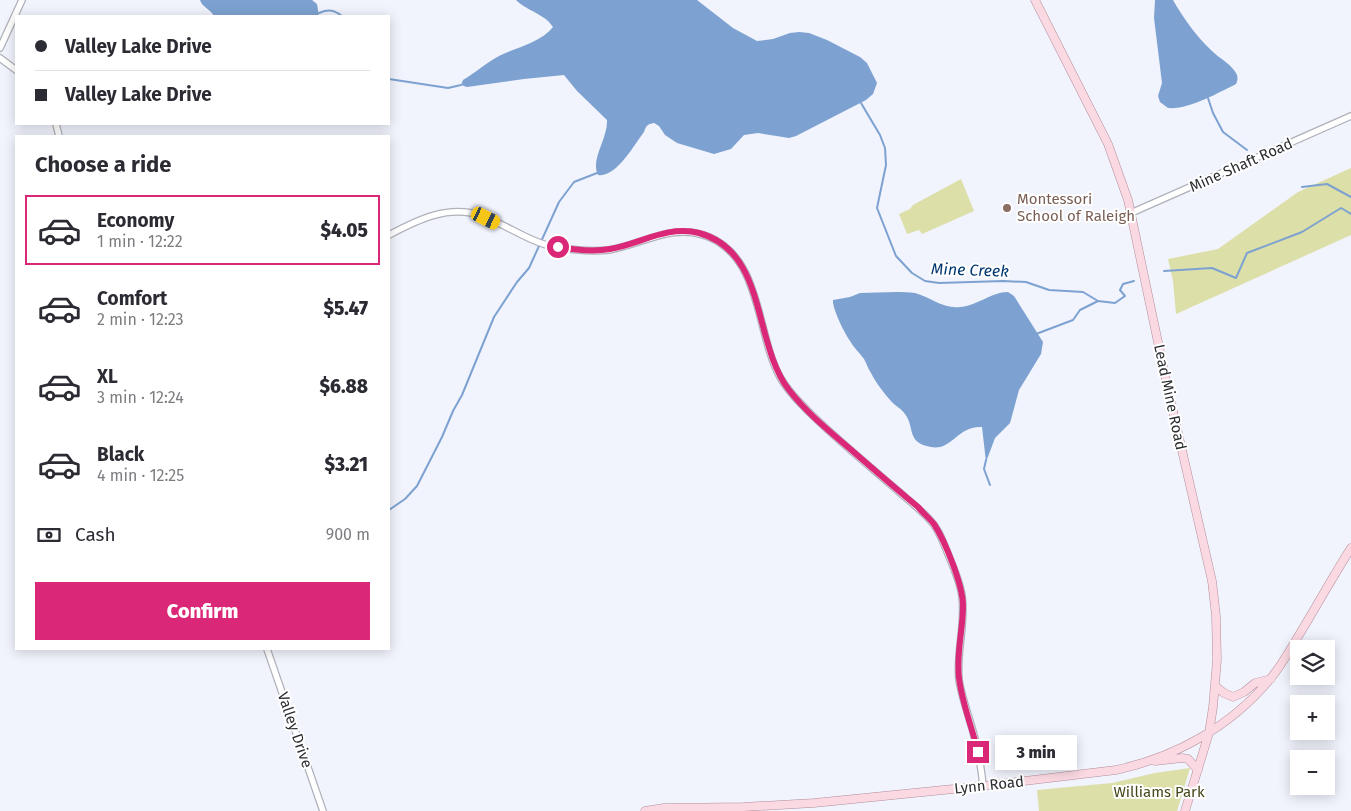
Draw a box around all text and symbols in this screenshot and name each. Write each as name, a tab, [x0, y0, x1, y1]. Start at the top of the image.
text: Valley Lake Drive	[65, 35, 212, 58]
text: Valley Lake Drive	[65, 83, 212, 106]
street label: Mine Shaft Road	[1187, 134, 1295, 196]
text: Choose a ride	[35, 151, 171, 178]
place label: Montessori School of Raleigh	[1017, 190, 1135, 225]
marker: Montessori School of Raleigh	[1001, 202, 1013, 214]
car	[469, 205, 502, 231]
icon: car	[37, 208, 82, 253]
text: Economy	[97, 209, 174, 232]
text: $4.05	[321, 219, 368, 242]
text: 1 min · 12:22	[97, 232, 183, 251]
route start	[547, 236, 569, 258]
water label: Mine Creek	[931, 259, 1010, 281]
icon: car	[37, 286, 82, 331]
text: Comfort	[97, 287, 167, 310]
text: $5.47	[323, 297, 368, 320]
text: 2 min · 12:23	[97, 310, 184, 329]
street label: Lead Mine Road	[1150, 342, 1190, 452]
icon: car	[37, 364, 82, 409]
text: XL	[97, 365, 118, 388]
text: $6.88	[320, 375, 368, 398]
text: 3 min · 12:24	[97, 388, 184, 407]
icon: car	[37, 442, 82, 487]
text: Black	[97, 443, 144, 466]
text: $3.21	[324, 453, 368, 476]
text: 4 min · 12:25	[97, 466, 184, 485]
icon: cash	[35, 521, 63, 549]
text: Cash	[75, 523, 116, 546]
text: 900 m	[326, 525, 370, 544]
button: Confirm	[35, 582, 370, 640]
map controls	[1290, 640, 1335, 795]
button: layers	[1290, 640, 1335, 685]
street label: Valley Drive	[274, 690, 316, 770]
button: +	[1290, 695, 1335, 740]
callout: 3 min	[996, 734, 1078, 770]
route end	[967, 741, 989, 763]
text: 3 min	[1016, 743, 1056, 762]
button: −	[1290, 750, 1335, 795]
street label: Lynn Road	[953, 772, 1025, 798]
park label: Williams Park	[1113, 783, 1205, 801]

